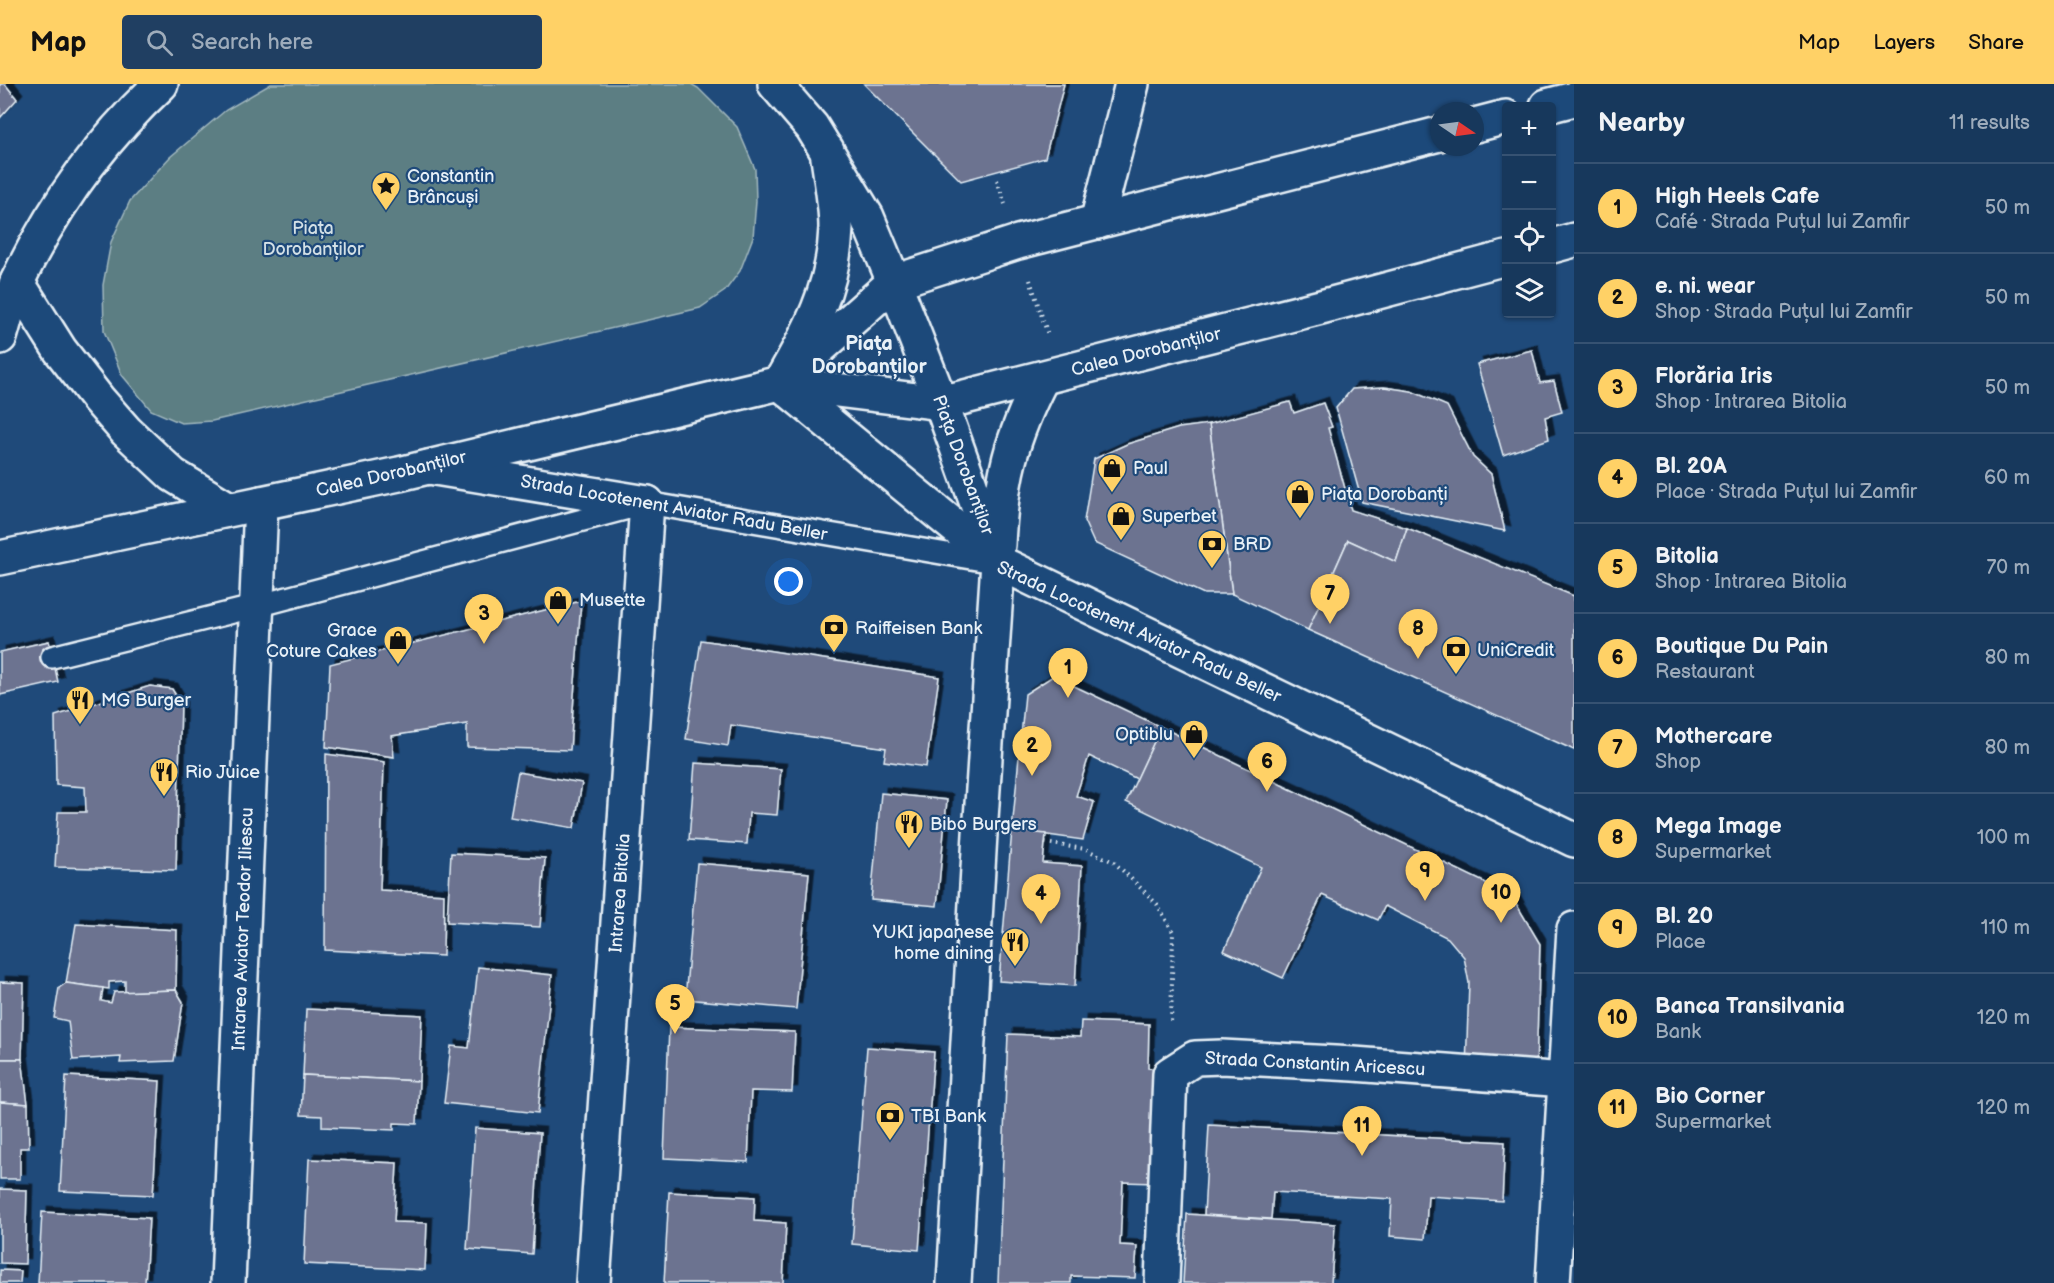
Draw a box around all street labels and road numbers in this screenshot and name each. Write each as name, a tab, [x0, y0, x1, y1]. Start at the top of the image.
street label: Calea Dorobanților	[1069, 323, 1223, 381]
street label: Piața Dorobanților	[928, 392, 998, 538]
street label: Calea Dorobanților	[314, 446, 469, 501]
street label: Strada Locotenent Aviator Radu Beller	[519, 471, 830, 545]
street label: Strada Locotenent Aviator Radu Beller	[994, 557, 1285, 707]
street label: Intrarea Aviator Teodor Iliescu	[228, 807, 258, 1051]
street label: Intrarea Bitolia	[605, 833, 635, 953]
street label: Strada Constantin Aricescu	[1204, 1048, 1426, 1080]

